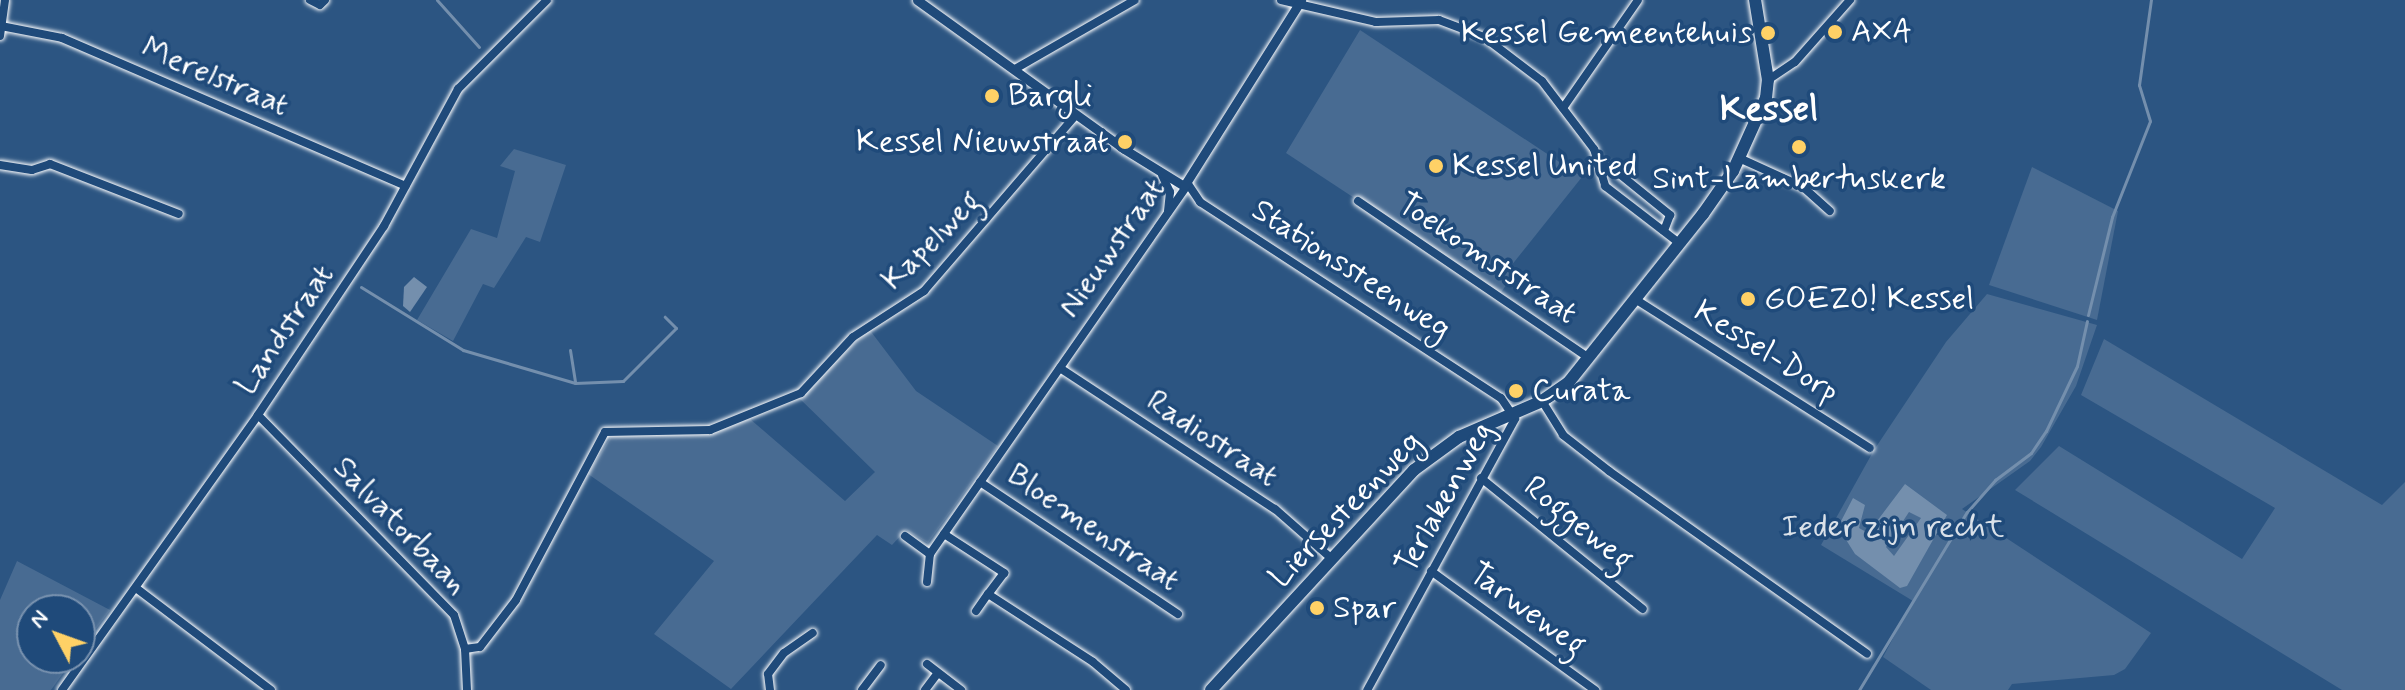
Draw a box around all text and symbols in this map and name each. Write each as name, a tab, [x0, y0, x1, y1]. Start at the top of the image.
place label: AXA	[1851, 13, 1912, 51]
place label: Kessel Gemeentehuis	[1452, 14, 1752, 52]
marker: AXA	[1826, 23, 1844, 41]
marker: Kessel Gemeentehuis	[1759, 24, 1777, 42]
street label: Merelstraat	[136, 29, 294, 125]
place label: Bargli	[1008, 77, 1093, 115]
marker: Bargli	[983, 87, 1001, 105]
district label: Kessel	[1720, 89, 1818, 133]
place label: Kessel Nieuwstraat	[852, 123, 1109, 161]
marker: Kessel Nieuwstraat	[1116, 133, 1134, 151]
marker: Sint-Lambertuskerk	[1790, 138, 1808, 156]
place label: Kessel United	[1452, 147, 1636, 185]
marker: Kessel United	[1427, 157, 1445, 175]
place label: Sint-Lambertuskerk	[1652, 160, 1946, 198]
street label: Nieuwstraat	[1050, 171, 1174, 325]
street label: Kapelweg	[874, 183, 990, 299]
street label: Toekomststraat	[1390, 185, 1584, 333]
street label: Stationssteenweg	[1244, 191, 1458, 349]
street label: Landstraat	[227, 257, 343, 403]
place label: GOEZO! Kessel	[1764, 280, 1974, 318]
marker: GOEZO! Kessel	[1739, 290, 1757, 308]
street label: Kessel-Dorp	[1686, 292, 1846, 412]
place label: Curata	[1532, 372, 1630, 410]
street label: Radiostraat	[1139, 382, 1285, 496]
marker: Curata	[1507, 382, 1525, 400]
street label: Terlakenweg	[1387, 415, 1503, 581]
street label: Liersesteenweg	[1262, 424, 1430, 596]
street label: Salvatorbaan	[324, 449, 476, 603]
street label: Bloemenstraat	[999, 456, 1187, 600]
street label: Roggeweg	[1515, 468, 1641, 580]
park label: Ieder zijn recht	[1778, 508, 2008, 546]
street label: Tarweweg	[1461, 555, 1593, 665]
place label: Spar	[1333, 589, 1396, 627]
north arrow	[16, 594, 96, 674]
marker: Spar	[1308, 599, 1326, 617]
text: N	[24, 605, 55, 634]

